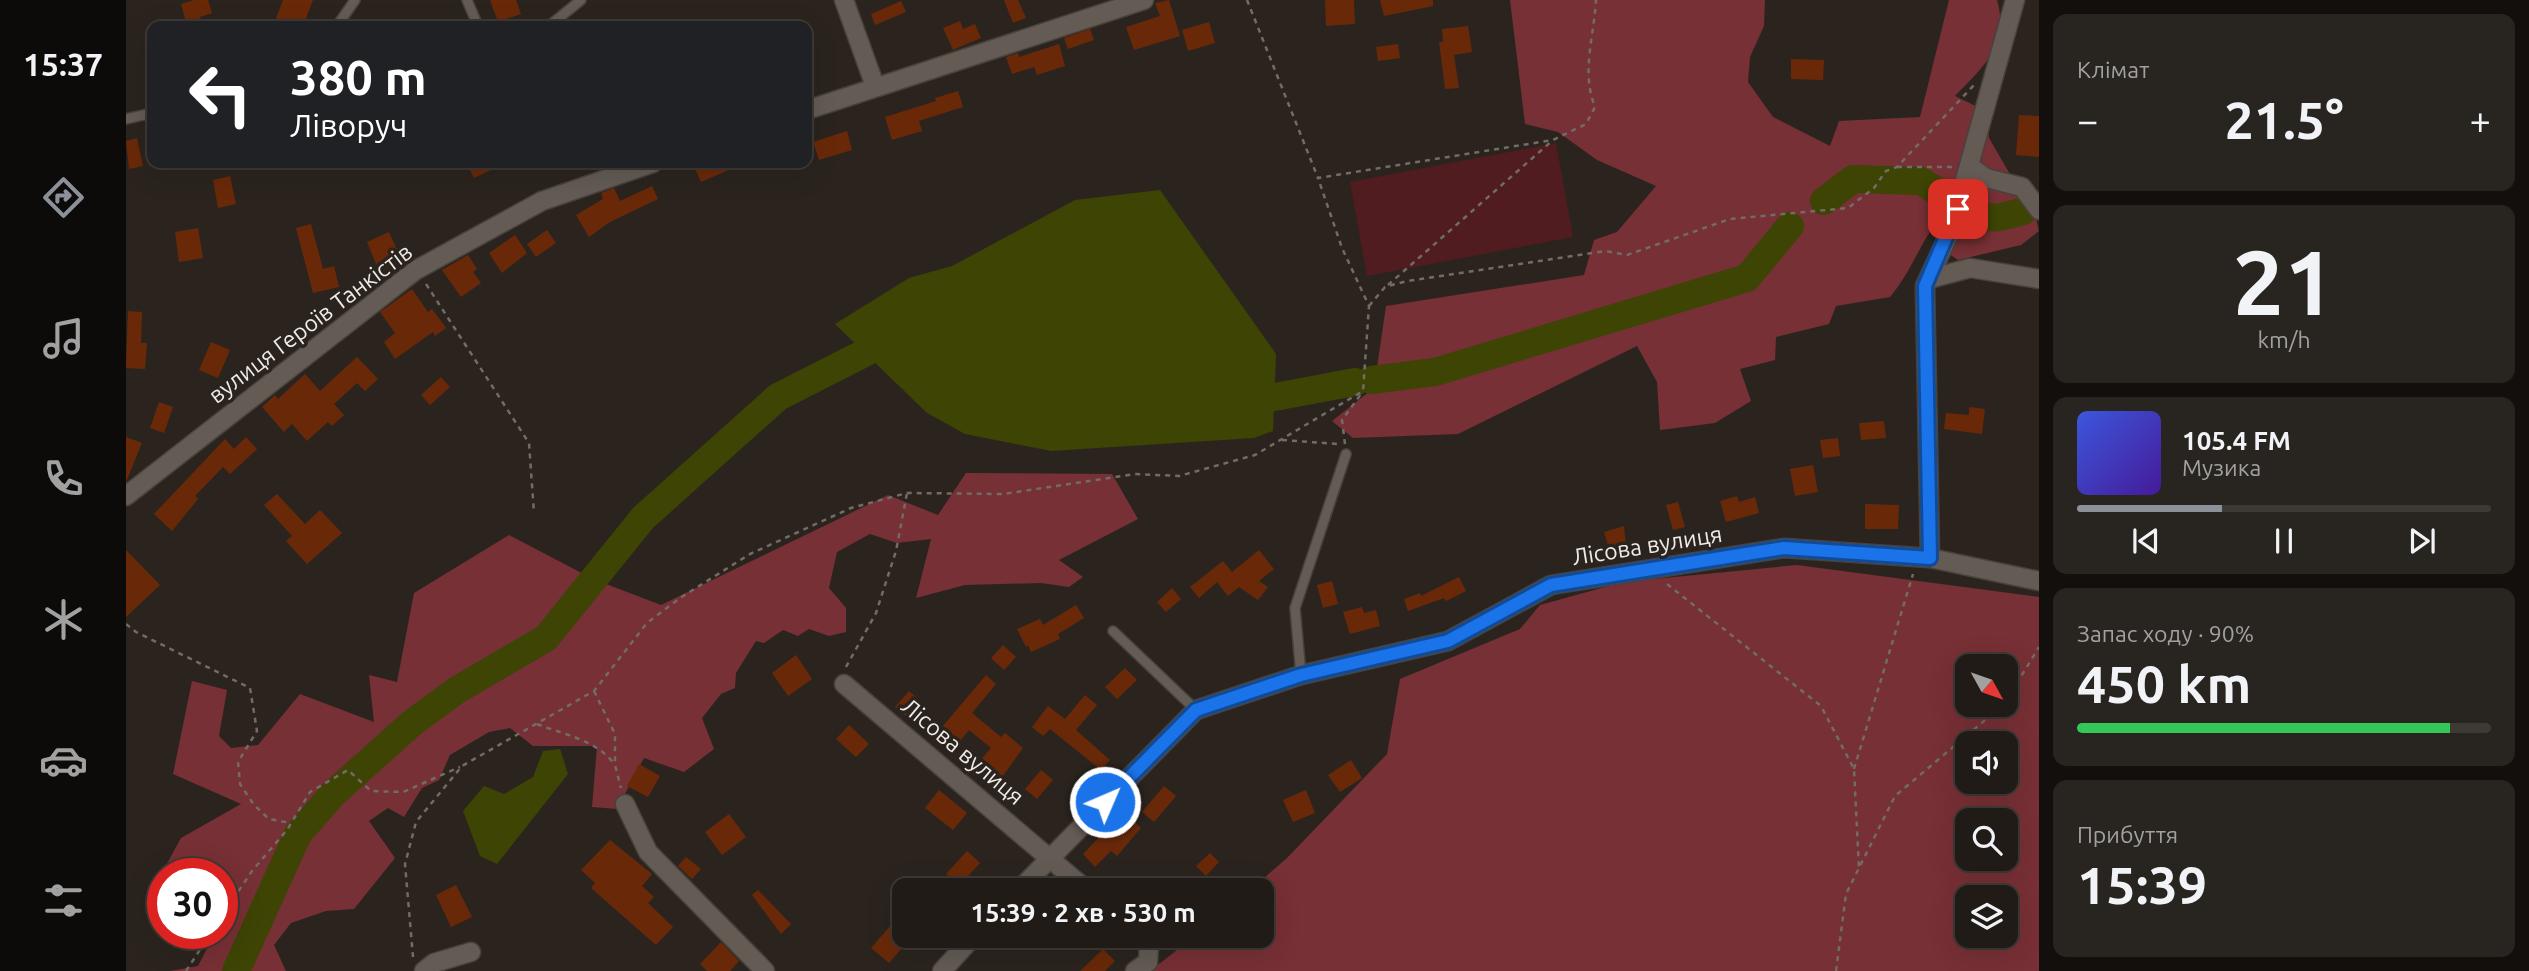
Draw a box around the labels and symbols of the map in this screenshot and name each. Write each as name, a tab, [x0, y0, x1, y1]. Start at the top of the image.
pin	[1928, 179, 1988, 239]
street label: вулиця Героїв Танкістів	[203, 238, 417, 408]
street label: Лісова вулиця	[1570, 521, 1724, 569]
north arrow	[1955, 654, 2018, 718]
street label: Лісова вулиця	[897, 693, 1029, 809]
position arrow	[1068, 765, 1142, 839]
speed limit sign: 30	[147, 858, 238, 949]

